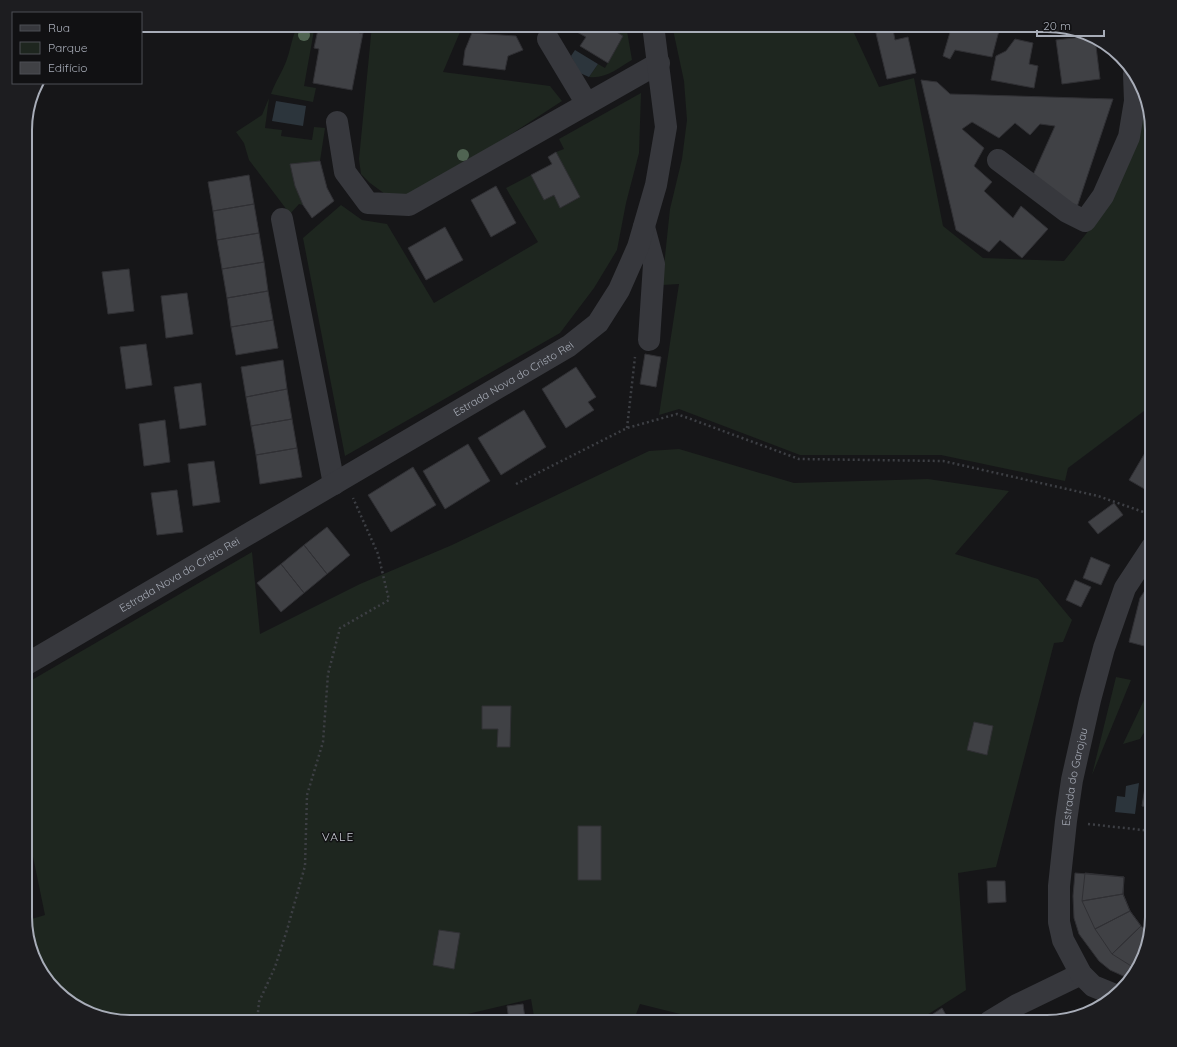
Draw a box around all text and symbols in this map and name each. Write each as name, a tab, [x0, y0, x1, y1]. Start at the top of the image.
legend	[12, 12, 142, 84]
scale bar	[1037, 12, 1104, 38]
text: 20 m	[1043, 18, 1071, 33]
text: Rua	[48, 20, 70, 35]
text: Parque	[48, 40, 88, 55]
text: Edifício	[48, 60, 88, 75]
street label: Estrada Nova do Cristo Rei	[451, 338, 576, 419]
street label: Estrada Nova do Cristo Rei	[117, 534, 242, 615]
street label: Estrada do Garajau	[1059, 726, 1091, 827]
district label: VALE	[322, 829, 354, 844]

